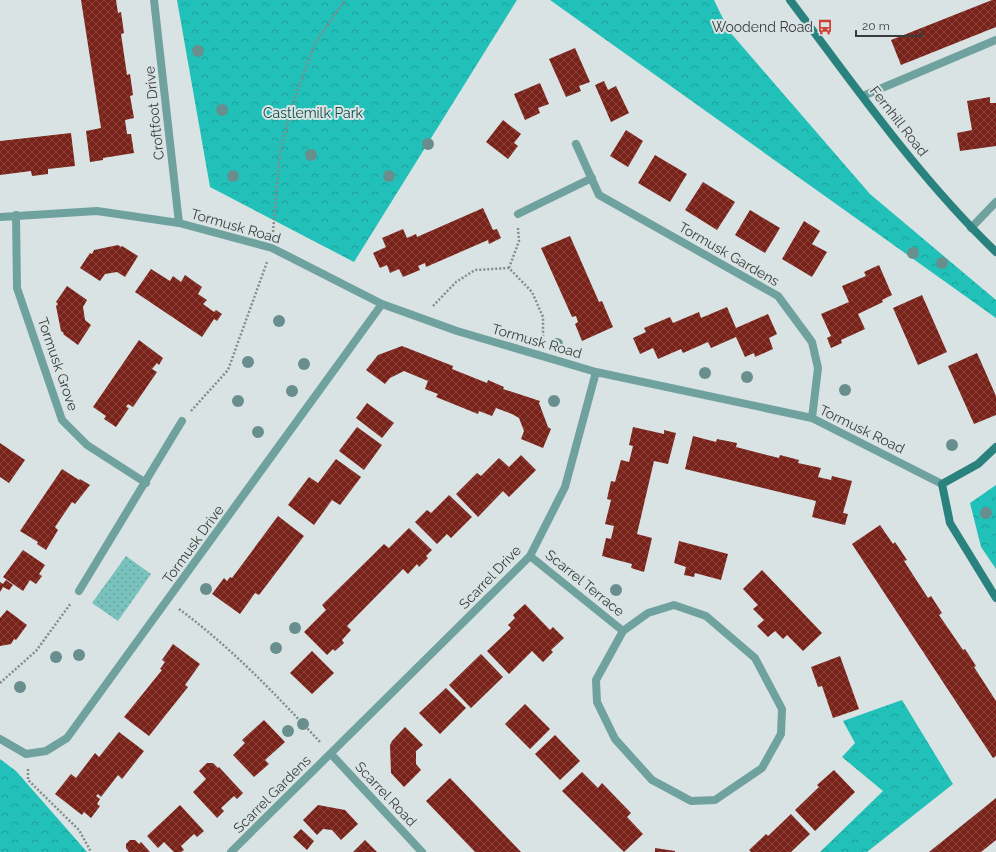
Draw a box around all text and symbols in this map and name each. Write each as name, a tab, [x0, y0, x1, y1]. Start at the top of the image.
scale bar	[856, 12, 922, 38]
bus stop icon: Woodend Road	[816, 18, 834, 36]
place label: Woodend Road	[712, 19, 813, 35]
text: 20 m	[862, 19, 890, 33]
street label: Croftfoot Drive	[141, 65, 167, 161]
street label: Fernhill Road	[867, 83, 931, 159]
park label: Castlemilk Park	[263, 105, 364, 121]
street label: Tormusk Road	[189, 206, 283, 246]
street label: Tormusk Gardens	[676, 219, 782, 289]
street label: Tormusk Grove	[35, 315, 81, 413]
street label: Tormusk Road	[490, 321, 584, 361]
street label: Tormusk Road	[817, 401, 907, 457]
street label: Tormusk Drive	[159, 502, 227, 586]
street label: Scarrel Drive	[456, 542, 524, 612]
street label: Scarrel Terrace	[542, 546, 628, 620]
street label: Scarrel Gardens	[230, 752, 314, 836]
street label: Scarrel Road	[352, 758, 420, 830]

